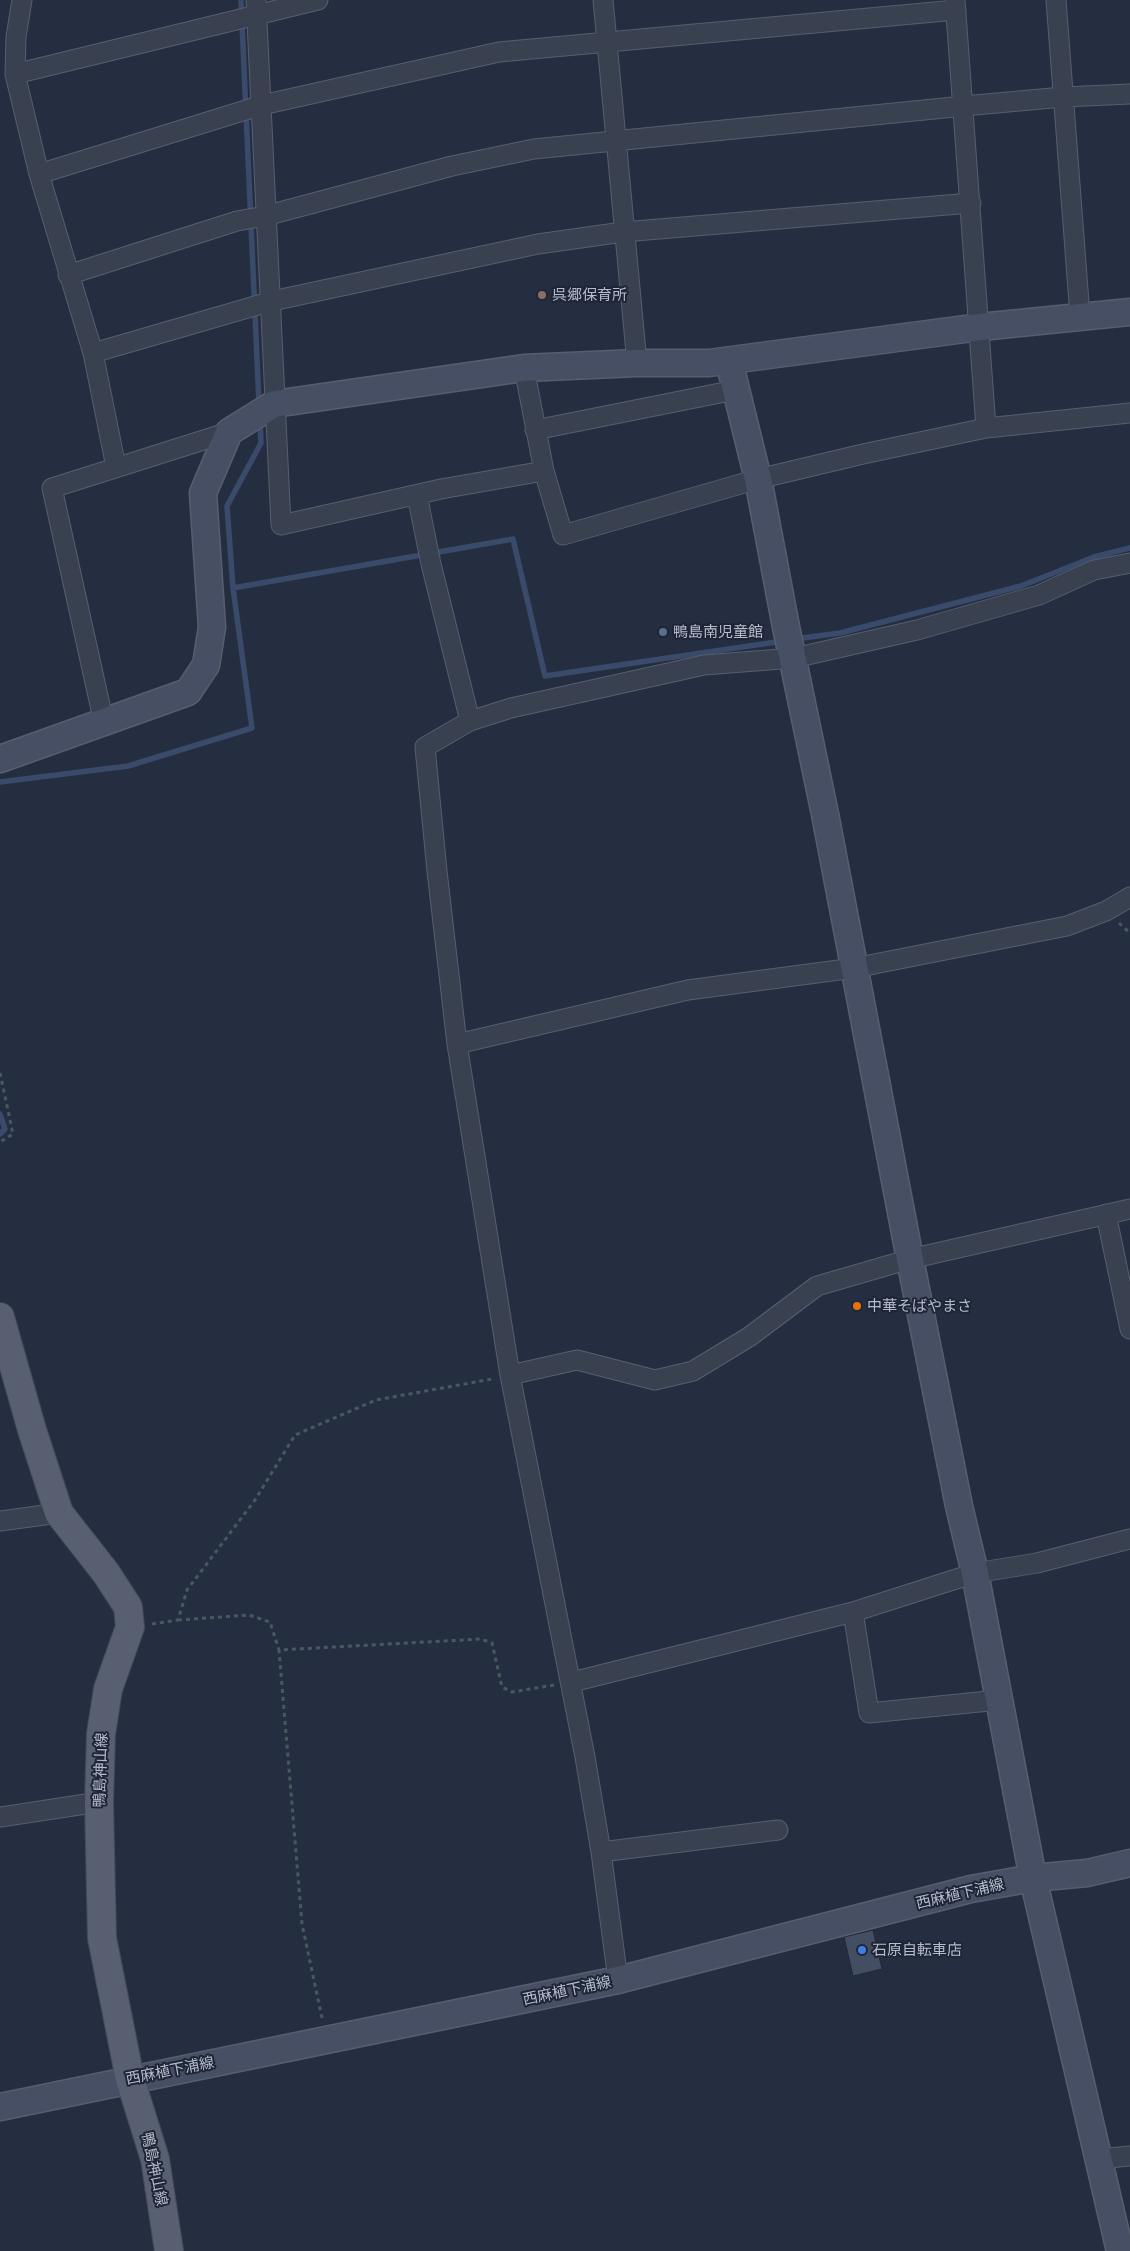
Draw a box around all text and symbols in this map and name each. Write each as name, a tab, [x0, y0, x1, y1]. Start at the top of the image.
place label: 呉郷保育所	[552, 286, 627, 304]
marker: 呉郷保育所	[536, 289, 548, 301]
place label: 鴨島南児童館	[673, 623, 763, 641]
marker: 鴨島南児童館	[657, 626, 669, 638]
place label: 中華そばやまさ	[867, 1297, 972, 1315]
marker: 中華そばやまさ	[851, 1300, 863, 1312]
street label: 鴨島神山線	[91, 1732, 111, 1808]
street label: 西麻植下浦線	[914, 1875, 1006, 1913]
place label: 石原自転車店	[872, 1941, 962, 1959]
marker: 石原自転車店	[856, 1944, 868, 1956]
street label: 西麻植下浦線	[521, 1973, 613, 2009]
street label: 西麻植下浦線	[124, 2054, 216, 2088]
street label: 鴨島神山線	[137, 2130, 171, 2208]

